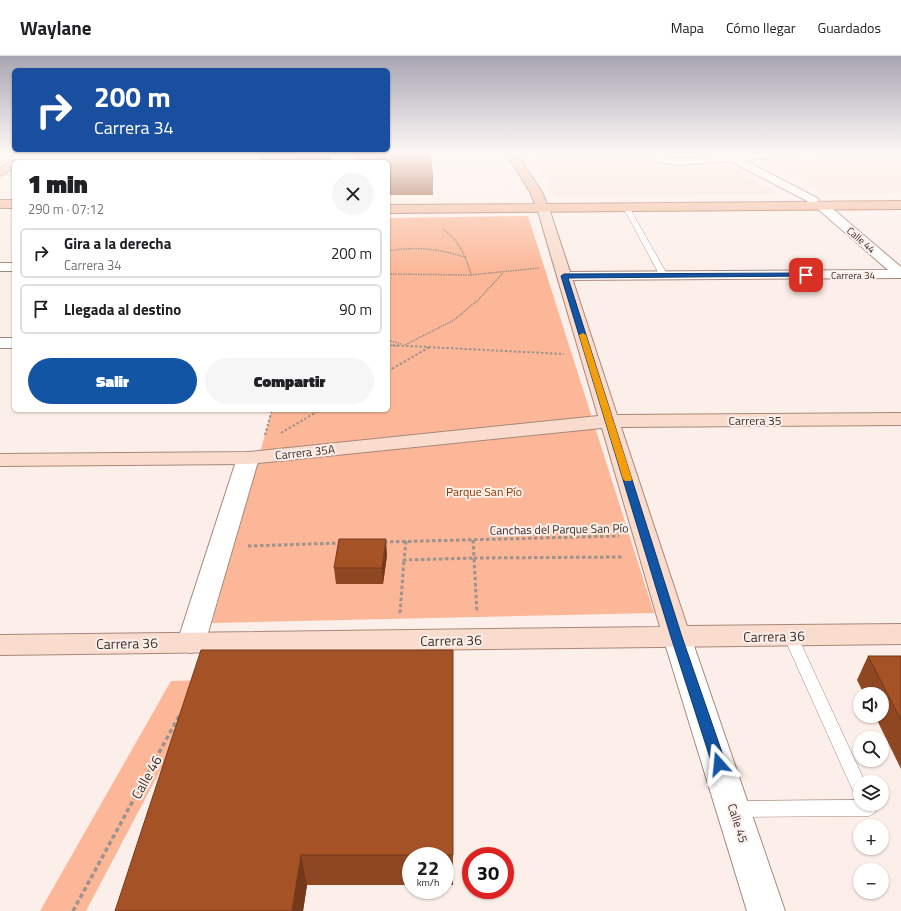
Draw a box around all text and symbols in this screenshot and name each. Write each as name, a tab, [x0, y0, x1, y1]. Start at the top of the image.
text: Waylane	[20, 13, 92, 42]
text: Mapa	[671, 17, 704, 38]
text: Cómo llegar	[726, 17, 796, 38]
text: Guardados	[818, 17, 881, 38]
text: 200 m	[94, 75, 171, 118]
icon: right	[28, 84, 80, 136]
text: Carrera 34	[94, 114, 174, 141]
text: 1 min	[28, 166, 88, 202]
button: close	[332, 173, 374, 215]
text: 290 m · 07:12	[28, 199, 104, 219]
street label: Calle 44	[843, 223, 879, 257]
text: Gira a la derecha	[64, 232, 171, 255]
icon: right	[30, 242, 52, 264]
text: 200 m	[331, 242, 372, 265]
text: Carrera 34	[64, 255, 121, 275]
pin	[789, 258, 823, 292]
icon: arrive	[795, 264, 817, 286]
street label: Carrera 34	[831, 268, 875, 283]
icon: arrive	[30, 298, 52, 320]
text: Llegada al destino	[64, 298, 181, 321]
text: 90 m	[339, 298, 372, 321]
button: Salir	[28, 358, 197, 404]
button: Compartir	[205, 358, 374, 404]
street label: Carrera 35	[728, 411, 782, 430]
street label: Carrera 35A	[274, 439, 336, 465]
park label: Parque San Pío	[446, 482, 522, 501]
street label: Canchas del Parque San Pío	[489, 518, 629, 540]
street label: Carrera 36	[743, 625, 805, 647]
street label: Carrera 36	[420, 629, 482, 651]
street label: Carrera 36	[96, 632, 158, 654]
map controls	[853, 687, 889, 899]
button: sound	[853, 687, 889, 723]
button: search	[853, 731, 889, 767]
position arrow	[698, 743, 740, 785]
street label: Calle 46	[125, 751, 167, 803]
button: layers	[853, 775, 889, 811]
street label: Calle 45	[723, 801, 753, 845]
button: +	[853, 819, 889, 855]
speed limit sign: 30	[462, 847, 514, 899]
text: 22	[417, 852, 439, 883]
button: −	[853, 863, 889, 899]
text: km/h	[417, 875, 439, 890]

